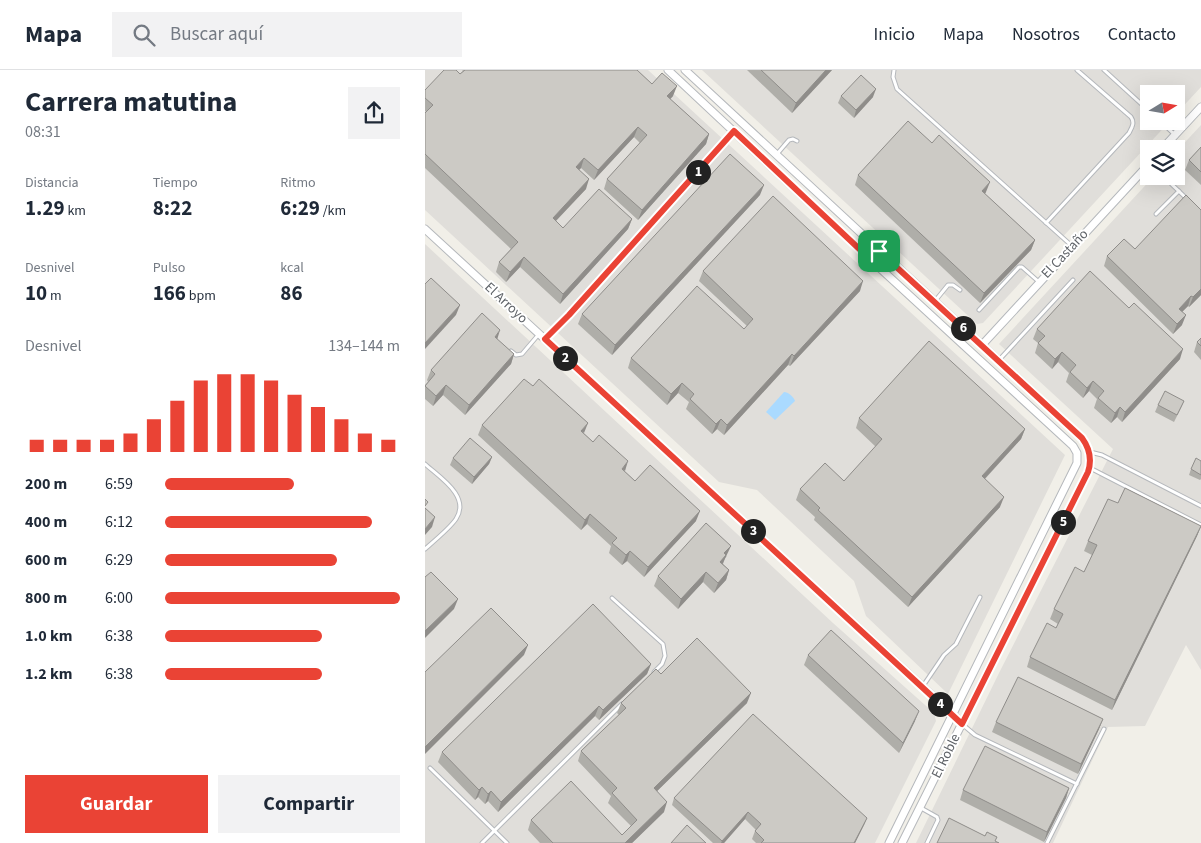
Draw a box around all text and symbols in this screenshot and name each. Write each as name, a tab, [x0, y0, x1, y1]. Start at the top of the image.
search box	[112, 12, 462, 57]
text: Mapa	[25, 17, 82, 52]
icon: search	[130, 21, 158, 49]
text: Buscar aquí	[170, 21, 263, 48]
text: Inicio	[874, 22, 915, 47]
text: Mapa	[943, 22, 984, 47]
text: Nosotros	[1012, 22, 1080, 47]
text: Contacto	[1108, 22, 1176, 47]
text: Carrera matutina	[25, 82, 237, 122]
north arrow	[1140, 85, 1185, 130]
map controls	[1140, 85, 1185, 185]
button: share	[348, 87, 400, 139]
text: 08:31	[25, 121, 61, 143]
button: layers	[1140, 140, 1185, 185]
pin: 1	[685, 160, 711, 184]
text: 1	[695, 162, 702, 182]
text: Distancia	[25, 173, 79, 193]
text: Tiempo	[153, 173, 198, 193]
text: Ritmo	[280, 173, 316, 193]
text: 1.29	[25, 193, 65, 223]
text: 8:22	[153, 193, 192, 223]
text: 6:29	[280, 193, 320, 223]
text: km	[65, 201, 86, 221]
text: /km	[320, 201, 346, 221]
street label: El Castaño	[1037, 225, 1093, 283]
pin	[858, 230, 900, 272]
icon: arrive	[865, 237, 893, 265]
text: Desnivel	[25, 258, 75, 278]
text: Pulso	[153, 258, 185, 278]
text: kcal	[280, 258, 304, 278]
text: 10	[25, 278, 47, 308]
text: 166	[153, 278, 186, 308]
text: 86	[280, 278, 303, 308]
street label: El Arroyo	[480, 278, 532, 328]
text: m	[47, 286, 62, 306]
text: bpm	[186, 286, 216, 306]
pin: 6	[951, 316, 975, 340]
text: 6	[960, 318, 967, 338]
text: Desnivel	[25, 335, 82, 357]
text: 134–144 m	[328, 335, 400, 357]
pin: 2	[553, 346, 577, 370]
text: 2	[562, 348, 569, 368]
text: 200 m	[25, 473, 67, 495]
text: 6:59	[105, 473, 133, 495]
pin: 5	[1051, 510, 1075, 534]
text: 400 m	[25, 511, 67, 533]
text: 6:12	[105, 511, 133, 533]
text: 5	[1060, 512, 1067, 532]
pin: 3	[741, 518, 765, 544]
text: 3	[750, 521, 757, 541]
text: 600 m	[25, 549, 67, 571]
text: 6:29	[105, 549, 133, 571]
text: 800 m	[25, 587, 67, 609]
text: 6:00	[105, 587, 133, 609]
text: 1.0 km	[25, 625, 72, 647]
text: 6:38	[105, 625, 133, 647]
text: 1.2 km	[25, 663, 72, 685]
text: 6:38	[105, 663, 133, 685]
pin: 4	[927, 692, 953, 716]
text: 4	[937, 694, 944, 714]
street label: El Roble	[927, 730, 965, 782]
button: Guardar	[25, 775, 208, 833]
button: Compartir	[218, 775, 400, 833]

